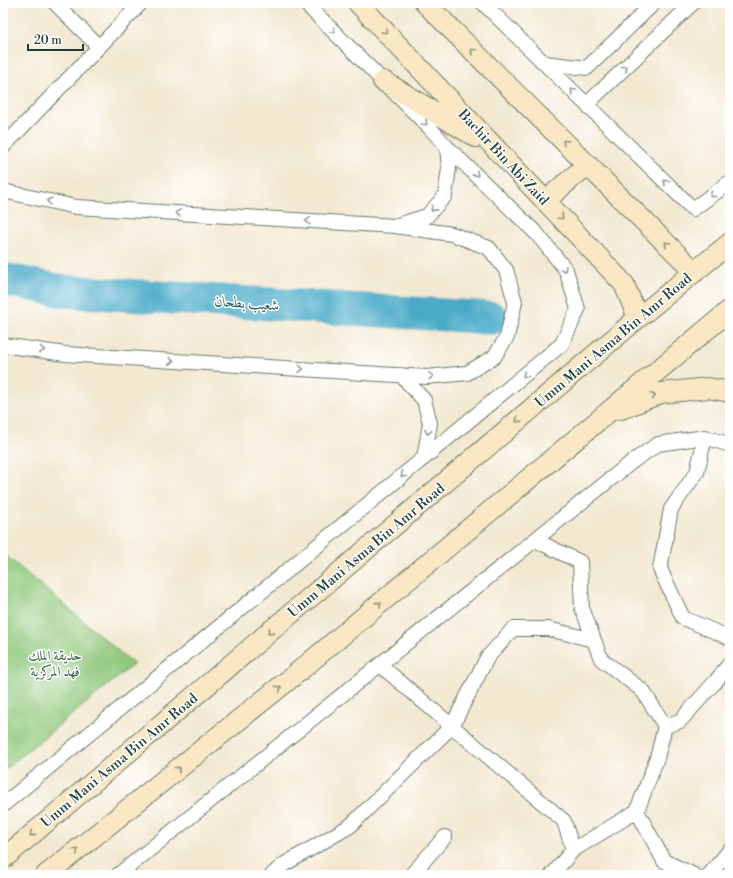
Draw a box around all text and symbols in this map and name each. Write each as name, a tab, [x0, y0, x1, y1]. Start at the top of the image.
scale bar	[28, 26, 83, 52]
one-way arrow	[328, 26, 336, 34]
one-way arrow	[380, 26, 388, 34]
text: 20 m	[34, 33, 62, 48]
one-way arrow	[470, 48, 478, 56]
one-way arrow	[620, 65, 628, 73]
one-way arrow	[570, 88, 578, 96]
street label: Bachir Bin Abi Zaid	[453, 105, 553, 210]
one-way arrow	[420, 118, 428, 125]
one-way arrow	[562, 140, 570, 147]
one-way arrow	[471, 169, 479, 177]
one-way arrow	[663, 179, 671, 187]
one-way arrow	[709, 190, 716, 197]
one-way arrow	[46, 198, 52, 206]
one-way arrow	[431, 204, 438, 212]
one-way arrow	[175, 209, 181, 218]
one-way arrow	[556, 212, 564, 220]
one-way arrow	[305, 217, 311, 225]
one-way arrow	[664, 241, 672, 249]
one-way arrow	[560, 265, 567, 272]
street label: Umm Mani Asma Bin Amr Road	[531, 270, 696, 412]
water label: شعيب بطحان	[214, 292, 280, 315]
one-way arrow	[39, 345, 45, 354]
one-way arrow	[168, 356, 174, 365]
one-way arrow	[298, 364, 304, 373]
one-way arrow	[522, 370, 529, 377]
one-way arrow	[428, 372, 434, 381]
one-way arrow	[650, 393, 657, 401]
one-way arrow	[515, 416, 522, 423]
one-way arrow	[425, 429, 433, 435]
one-way arrow	[400, 471, 407, 478]
street label: Umm Mani Asma Bin Amr Road	[284, 480, 449, 622]
one-way arrow	[374, 602, 382, 609]
one-way arrow	[267, 627, 274, 634]
park label: حدیقة الملك فهد المركزية	[28, 647, 82, 681]
one-way arrow	[275, 685, 282, 692]
street label: Umm Mani Asma Bin Amr Road	[37, 690, 202, 832]
one-way arrow	[173, 767, 180, 774]
one-way arrow	[30, 830, 37, 837]
one-way arrow	[72, 848, 79, 855]

